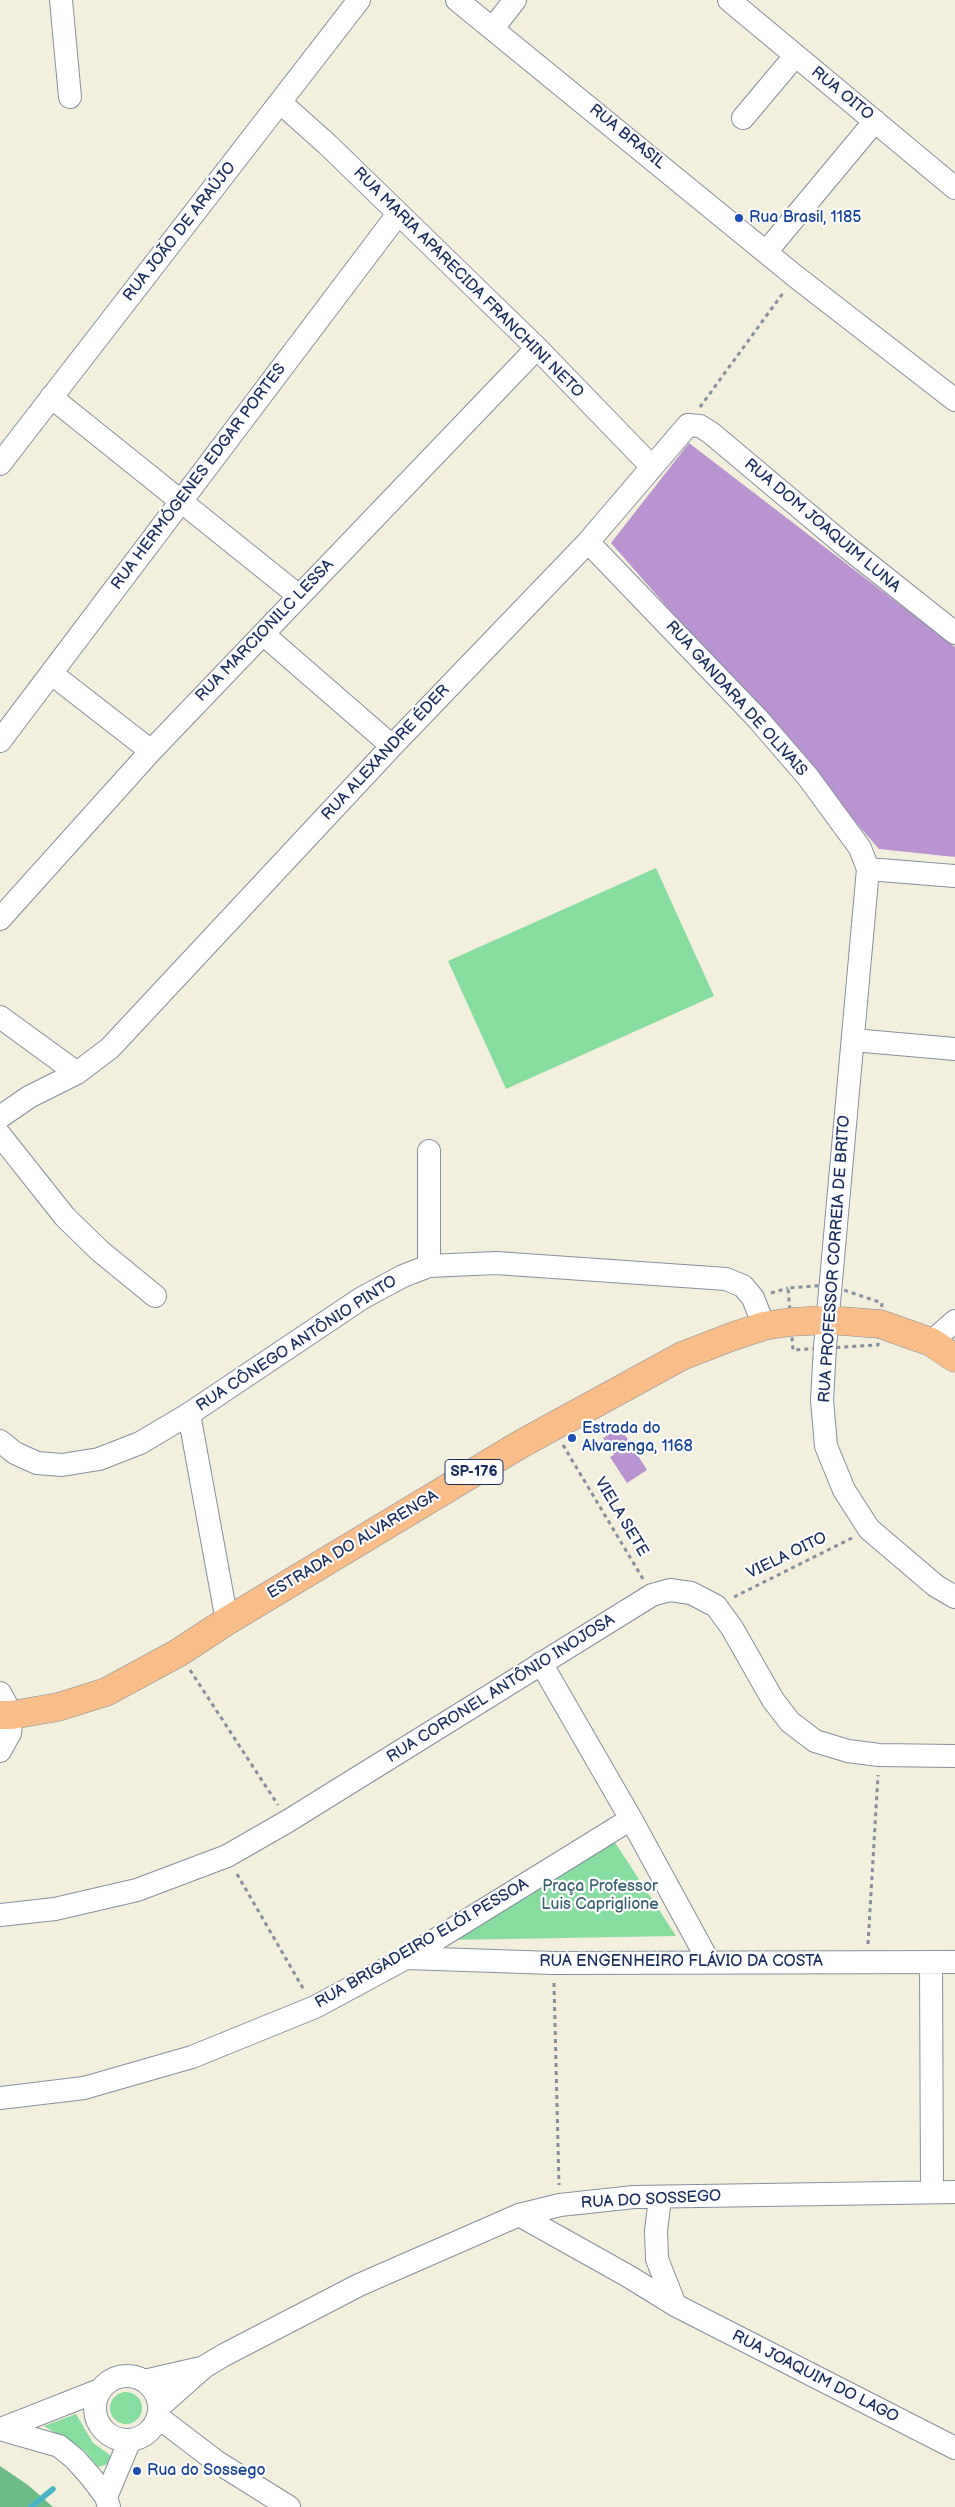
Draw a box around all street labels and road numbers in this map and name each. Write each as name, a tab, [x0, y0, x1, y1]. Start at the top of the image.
street label: RUA OITO	[807, 63, 877, 125]
street label: RUA BRASIL	[585, 100, 669, 174]
street label: RUA JOÃO DE ARAÚJO	[120, 159, 240, 305]
street label: RUA MARIA APARECIDA FRANCHINI NETO	[349, 164, 587, 402]
street label: RUA HERMÓGENES EDGAR PORTES	[108, 360, 290, 594]
street label: RUA DOM JOAQUIM LUNA	[740, 455, 904, 597]
street label: RUA MARCIONILC LESSA	[192, 556, 338, 706]
street label: RUA GANDARA DE OLIVAIS	[661, 617, 811, 781]
street label: RUA ALEXANDRE ÉDER	[318, 681, 454, 825]
street label: RUA PROFESSOR CORREIA DE BRITO	[815, 1115, 855, 1403]
street label: RUA CÔNEGO ANTÔNIO PINTO	[193, 1272, 401, 1416]
road number: SP-176	[445, 1460, 503, 1484]
street label: VIELA SETE	[590, 1474, 652, 1560]
street label: ESTRADA DO ALVARENGA	[264, 1486, 442, 1604]
street label: VIELA OITO	[744, 1528, 830, 1584]
street label: RUA CORONEL ANTÔNIO INOJOSA	[383, 1611, 619, 1767]
street label: RUA BRIGADEIRO ELÓI PESSOA	[312, 1875, 532, 2013]
street label: RUA ENGENHEIRO FLÁVIO DA COSTA	[539, 1952, 823, 1972]
street label: RUA DO SOSSEGO	[580, 2187, 722, 2213]
street label: RUA JOAQUIM DO LAGO	[729, 2327, 901, 2427]

